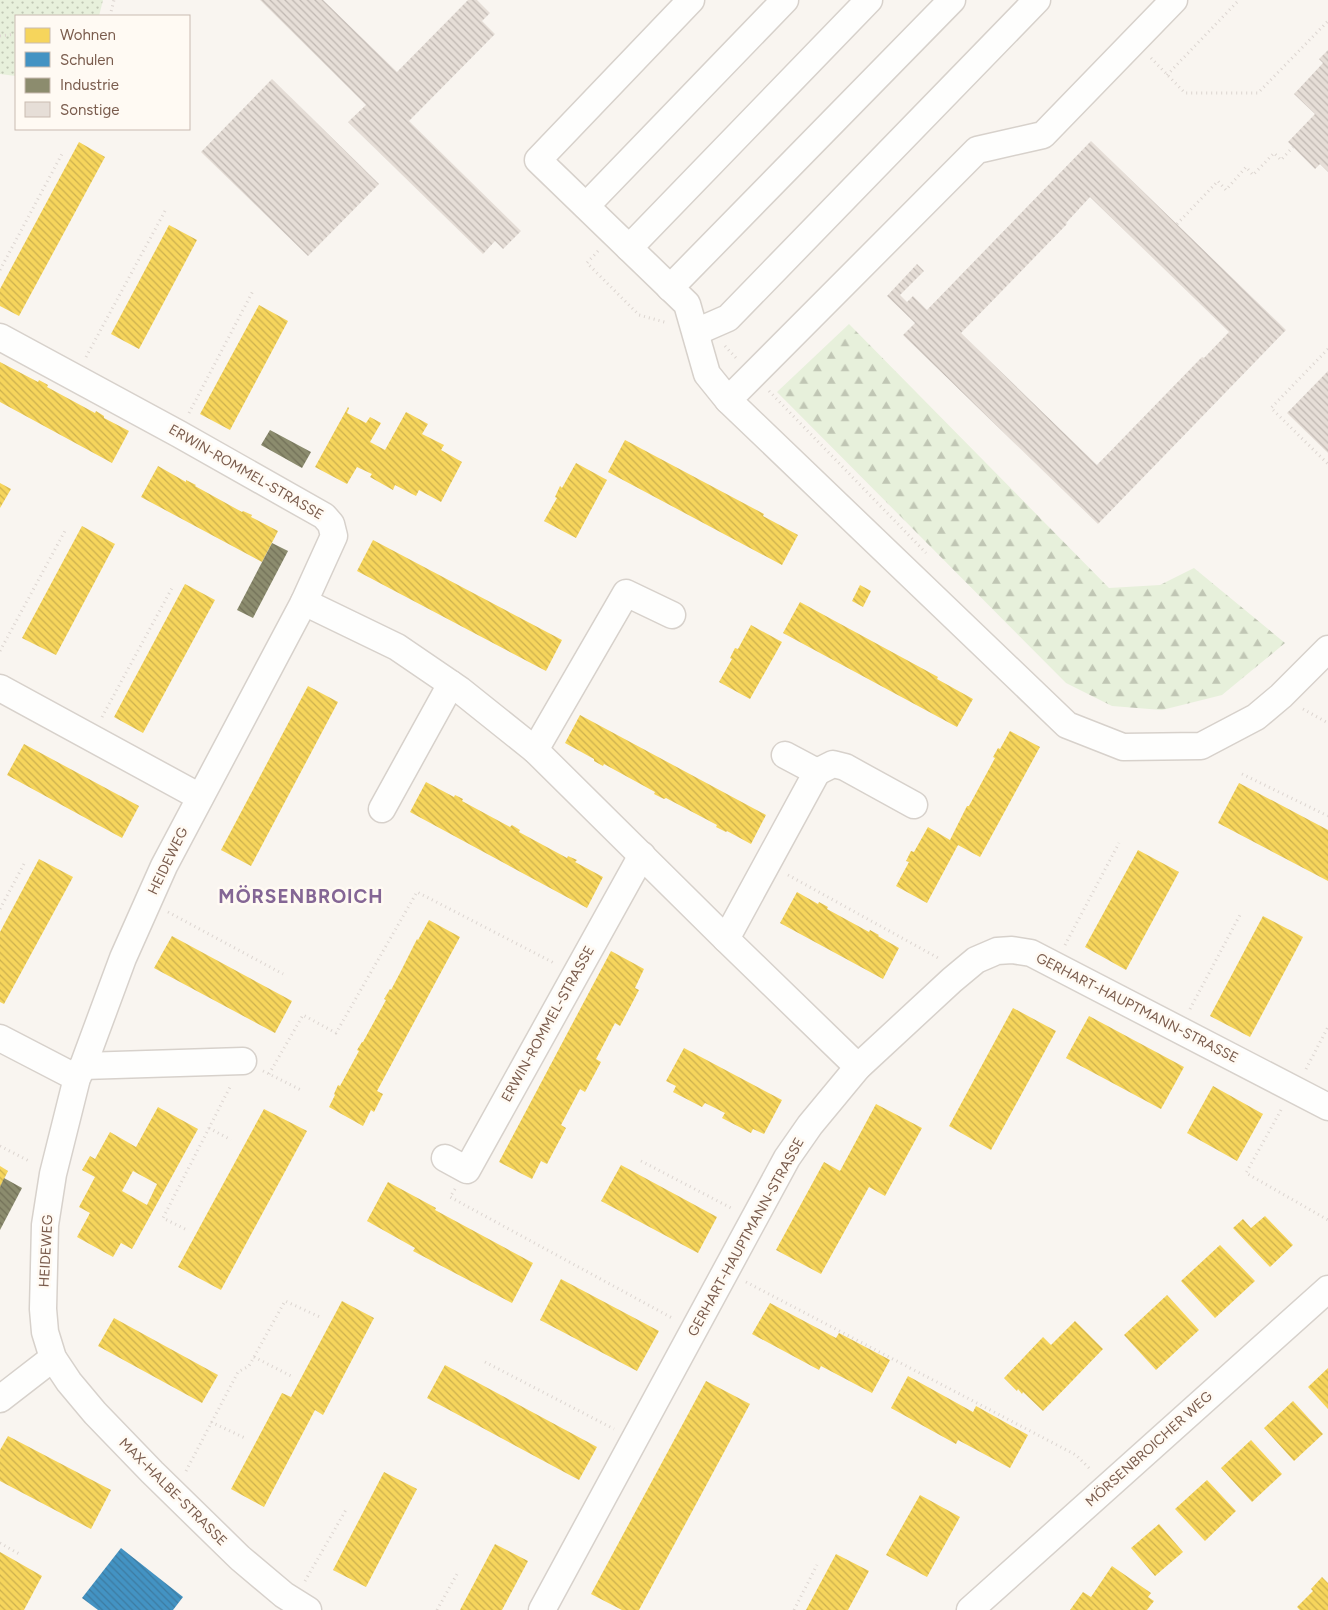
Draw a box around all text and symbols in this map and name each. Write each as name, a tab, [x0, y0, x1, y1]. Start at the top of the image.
legend	[15, 15, 190, 130]
text: Wohnen	[60, 26, 116, 44]
text: Schulen	[60, 51, 114, 69]
text: Industrie	[60, 76, 119, 94]
text: Sonstige	[60, 101, 119, 119]
street label: ERWIN-ROMMEL-STRASSE	[166, 421, 326, 523]
street label: HEIDEWEG	[144, 824, 192, 897]
district label: MÖRSENBROICH	[218, 885, 384, 908]
street label: ERWIN-ROMMEL-STRASSE	[498, 943, 598, 1105]
street label: GERHART-HAUPTMANN-STRASSE	[1033, 949, 1241, 1067]
street label: GERHART-HAUPTMANN-STRASSE	[684, 1135, 808, 1339]
street label: HEIDEWEG	[36, 1214, 56, 1288]
street label: MÖRSENBROICHER WEG	[1082, 1387, 1216, 1510]
street label: MAX-HALBE-STRASSE	[115, 1434, 231, 1550]

